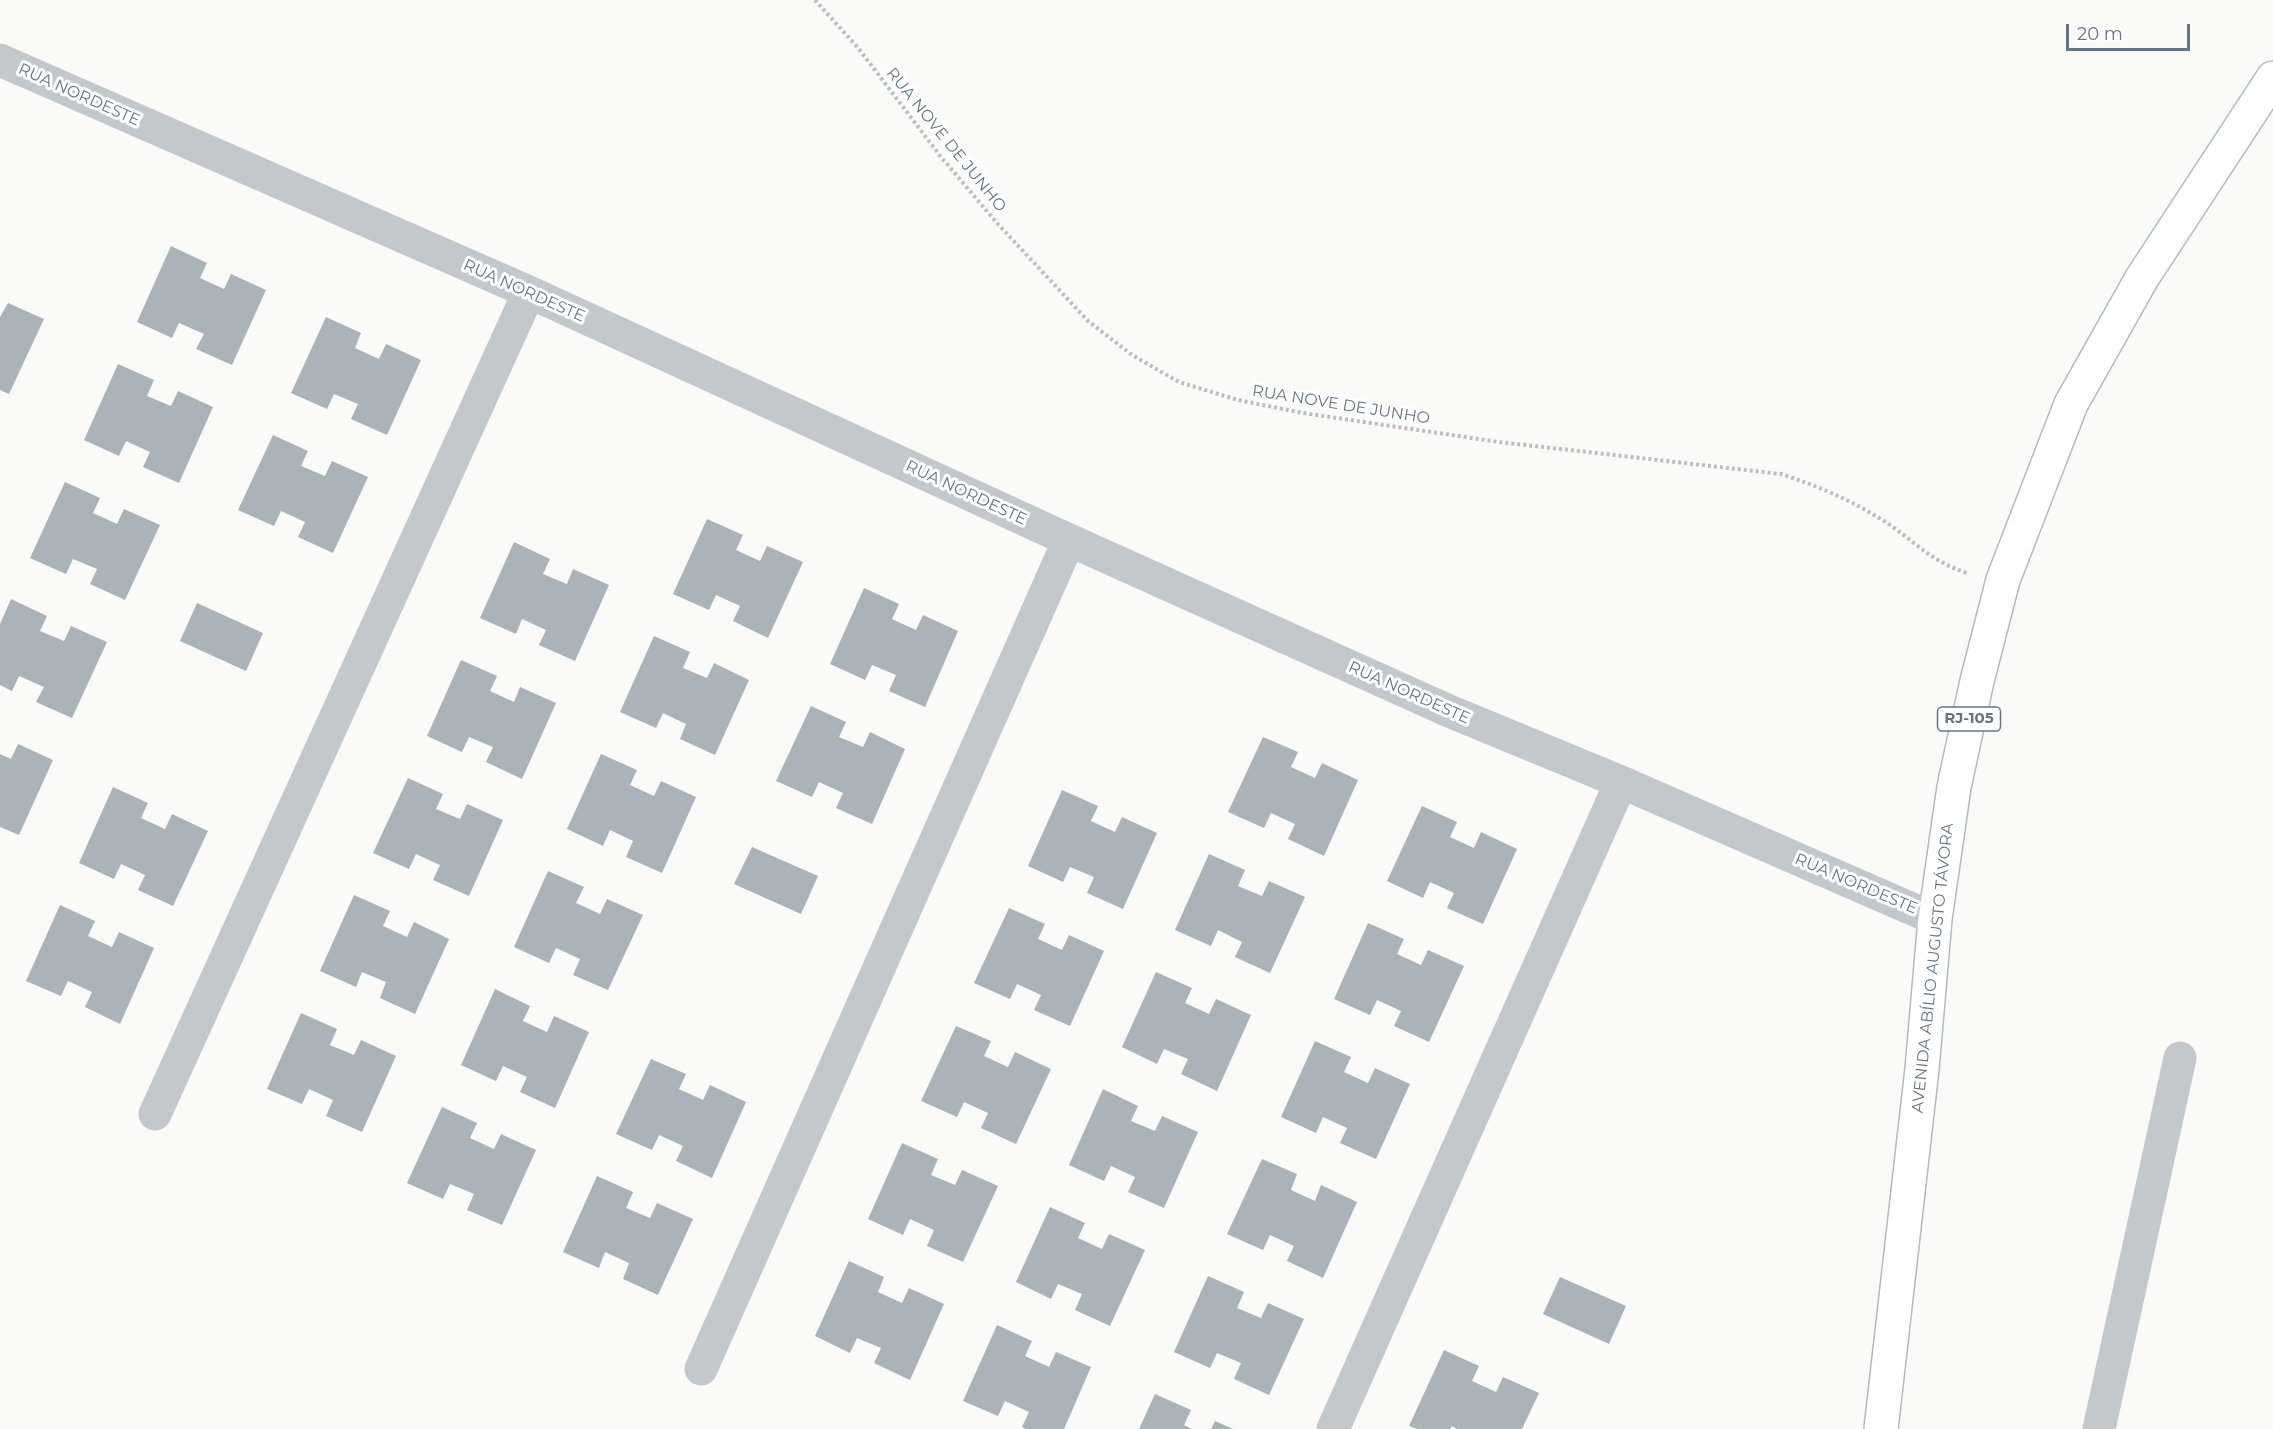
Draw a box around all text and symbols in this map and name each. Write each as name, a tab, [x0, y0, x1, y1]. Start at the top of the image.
scale bar	[2069, 12, 2194, 50]
text: 20 m	[2077, 23, 2123, 45]
street label: RUA NORDESTE	[15, 60, 143, 130]
street label: RUA NOVE DE JUNHO	[882, 64, 1010, 216]
street label: RUA NORDESTE	[460, 256, 588, 326]
street label: RUA NOVE DE JUNHO	[1251, 381, 1431, 429]
street label: RUA NORDESTE	[903, 457, 1029, 529]
street label: RUA NORDESTE	[1345, 658, 1473, 728]
road number: RJ-105	[1938, 707, 2000, 731]
street label: AVENIDA ABÍLIO AUGUSTO TÁVORA	[1908, 822, 1958, 1114]
street label: RUA NORDESTE	[1792, 850, 1920, 918]

